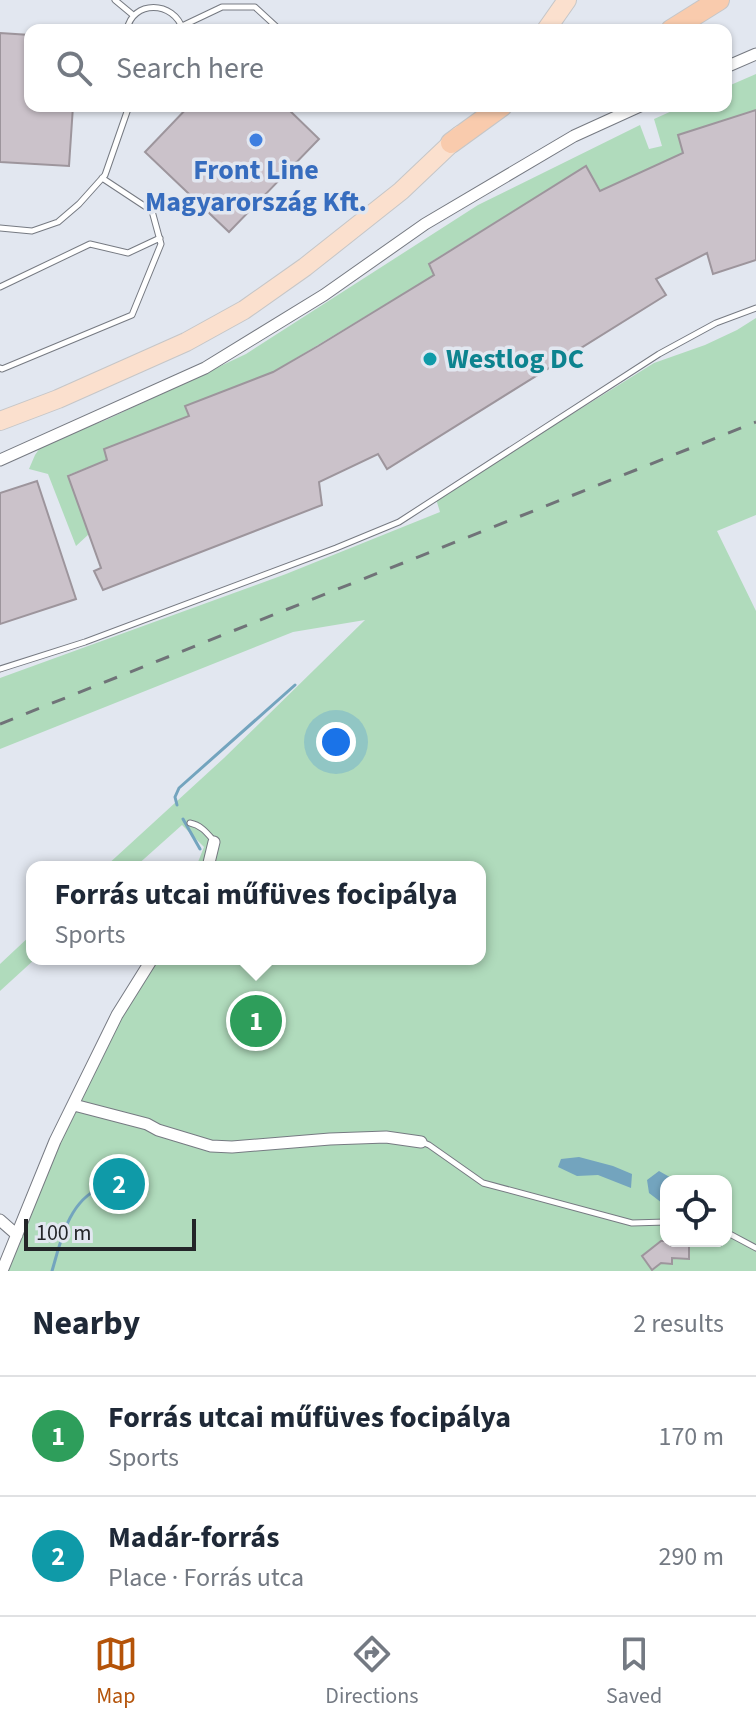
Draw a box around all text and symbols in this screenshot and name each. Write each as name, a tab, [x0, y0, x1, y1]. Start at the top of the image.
search box	[24, 24, 732, 112]
icon: search	[52, 46, 96, 90]
text: Search here	[116, 47, 264, 90]
marker: Front Line Magyarország Kft.	[247, 131, 265, 149]
place label: Front Line Magyarország Kft.	[145, 150, 367, 222]
place label: Westlog DC	[446, 339, 584, 379]
marker: Westlog DC	[421, 350, 439, 368]
your location	[316, 722, 356, 762]
popup	[26, 861, 486, 965]
text: Forrás utcai műfüves focipálya	[54, 873, 458, 916]
text: Sports	[54, 916, 125, 953]
pin: 1	[230, 991, 282, 1051]
pin: 2	[93, 1154, 145, 1214]
map controls	[660, 1175, 732, 1247]
button: locate	[660, 1175, 732, 1247]
scale bar	[24, 1215, 196, 1251]
text: 100 m	[36, 1217, 91, 1249]
text: Nearby	[32, 1299, 140, 1348]
text: 2 results	[633, 1305, 724, 1342]
text: Forrás utcai műfüves focipálya	[108, 1396, 511, 1439]
text: 1	[51, 1418, 65, 1455]
text: 170 m	[658, 1418, 724, 1455]
text: Sports	[108, 1439, 179, 1476]
text: Madár-forrás	[108, 1516, 279, 1559]
text: 2	[51, 1538, 65, 1575]
text: 290 m	[658, 1538, 724, 1575]
text: Place · Forrás utca	[108, 1559, 304, 1596]
tab: Map	[94, 1632, 138, 1712]
tab: Directions	[325, 1632, 418, 1712]
tab: Saved	[606, 1632, 662, 1712]

